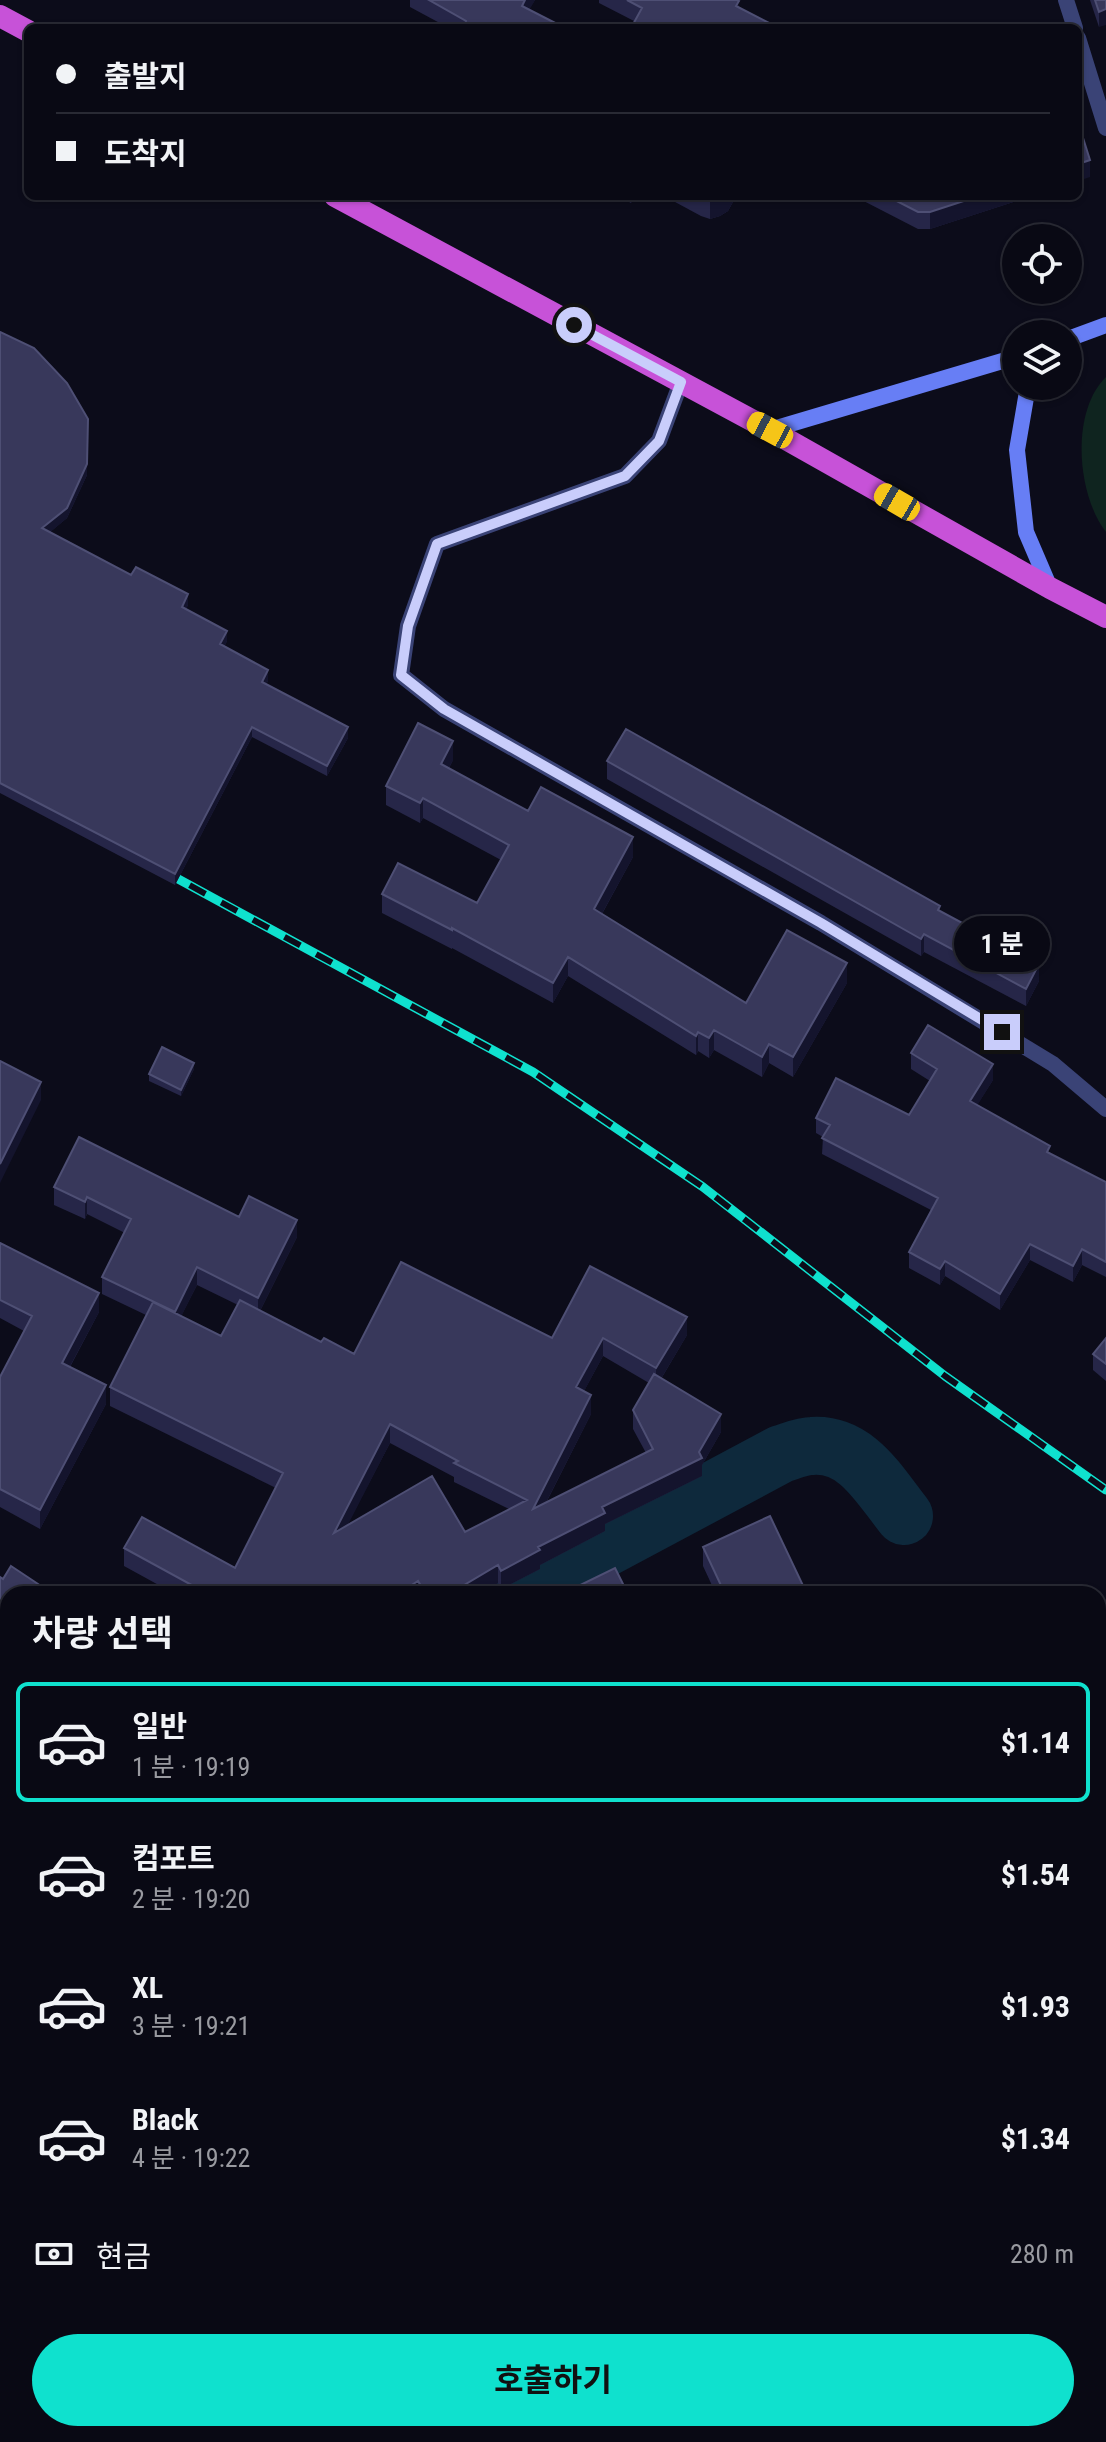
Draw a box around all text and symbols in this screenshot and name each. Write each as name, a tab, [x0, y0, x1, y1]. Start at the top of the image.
text: 출발지	[104, 59, 187, 94]
text: 도착지	[104, 136, 187, 171]
map controls	[1002, 224, 1082, 400]
button: locate	[1002, 224, 1082, 304]
route start	[556, 307, 592, 343]
button: layers	[1002, 320, 1082, 400]
car	[743, 408, 797, 452]
car	[870, 480, 924, 524]
callout: 1 분	[954, 916, 1050, 972]
text: 1 분	[980, 929, 1024, 959]
route end	[984, 1014, 1020, 1050]
text: 차량 선택	[32, 1613, 173, 1655]
icon: car	[36, 1706, 108, 1778]
text: 일반	[132, 1709, 187, 1744]
text: $1.14	[1001, 1725, 1070, 1760]
text: 1 분 · 19:19	[132, 1752, 250, 1782]
icon: car	[36, 1838, 108, 1910]
text: 컴포트	[132, 1841, 215, 1876]
text: $1.54	[1001, 1857, 1070, 1892]
text: 2 분 · 19:20	[132, 1884, 250, 1914]
icon: car	[36, 1970, 108, 2042]
text: XL	[132, 1970, 163, 2005]
text: $1.93	[1001, 1989, 1070, 2024]
text: 3 분 · 19:21	[132, 2011, 250, 2041]
icon: car	[36, 2102, 108, 2174]
text: Black	[132, 2102, 199, 2137]
text: $1.34	[1001, 2121, 1070, 2156]
text: 4 분 · 19:22	[132, 2143, 250, 2173]
icon: cash	[32, 2232, 76, 2276]
text: 현금	[96, 2239, 151, 2274]
text: 280 m	[1010, 2239, 1074, 2269]
button: 호출하기	[32, 2334, 1074, 2426]

